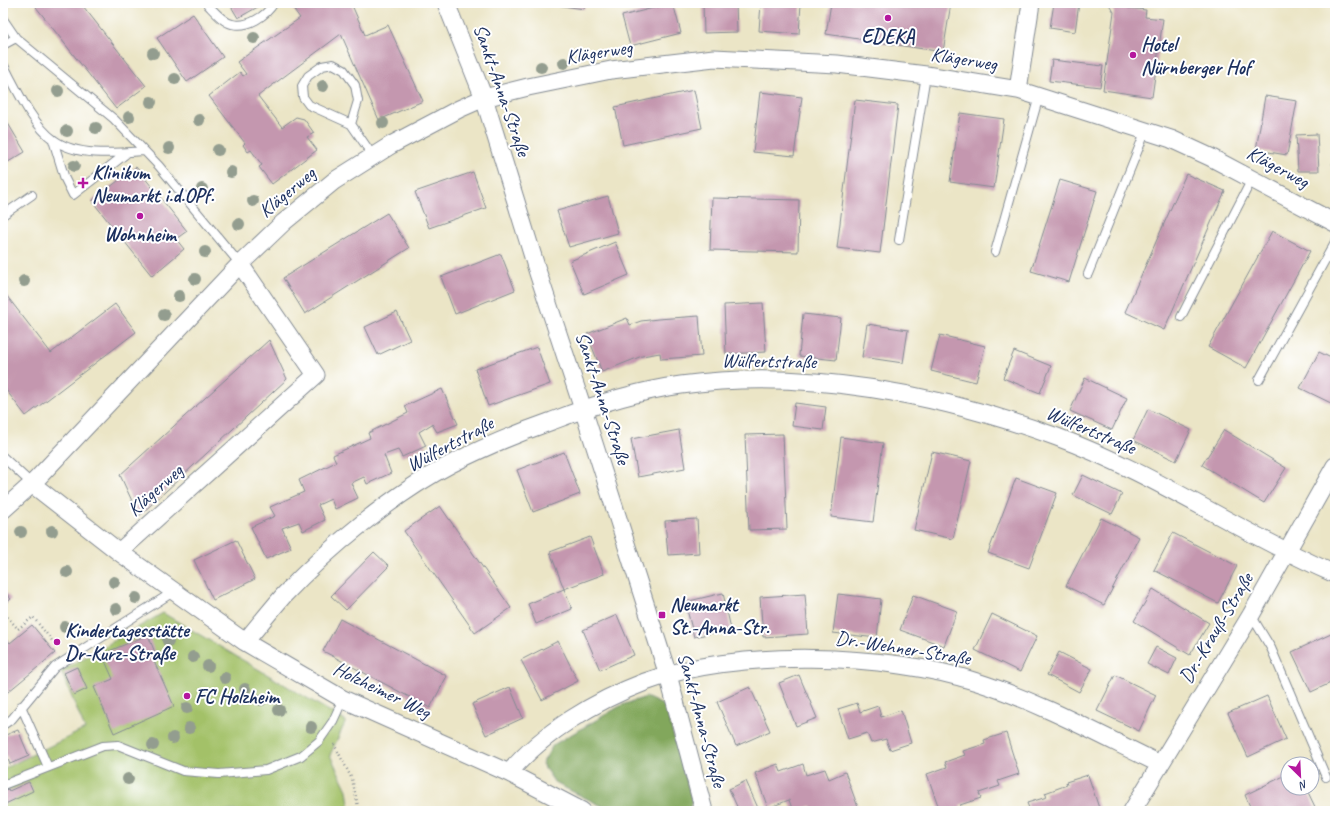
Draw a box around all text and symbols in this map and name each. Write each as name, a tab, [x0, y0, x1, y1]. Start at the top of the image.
marker: EDEKA	[883, 13, 893, 23]
street label: Sankt-Anna-Straße	[468, 21, 537, 161]
place label: EDEKA	[861, 24, 915, 49]
place label: Hotel Nürnberger Hof	[1141, 32, 1256, 80]
street label: Klägerweg	[564, 34, 635, 70]
street label: Klägerweg	[929, 41, 1000, 77]
marker: Hotel Nürnberger Hof	[1128, 50, 1138, 60]
street label: Klägerweg	[1243, 140, 1314, 194]
place label: Klinikum Neumarkt i.d.OPf.	[92, 160, 215, 208]
street label: Klägerweg	[253, 160, 321, 223]
marker: Klinikum Neumarkt i.d.OPf.	[77, 177, 89, 189]
marker: Wohnheim	[135, 211, 145, 221]
place label: Wohnheim	[104, 222, 177, 247]
street label: Sankt-Anna-Straße	[570, 329, 637, 469]
street label: Wülfertstraße	[722, 348, 818, 374]
street label: Wülfertstraße	[1043, 400, 1141, 461]
street label: Wülfertstraße	[402, 410, 499, 477]
street label: Klägerweg	[122, 458, 189, 522]
street label: Dr.-Krauß-Straße	[1173, 567, 1259, 688]
place label: Neumarkt St.-Anna-Str.	[670, 592, 770, 640]
marker: Neumarkt St.-Anna-Str.	[657, 610, 667, 620]
place label: Kindertagesstätte Dr-Kurz-Straße	[65, 618, 191, 666]
street label: Dr.-Wehner-Straße	[834, 625, 974, 671]
marker: Kindertagesstätte Dr-Kurz-Straße	[52, 637, 62, 647]
street label: Sankt-Anna-Straße	[672, 650, 732, 791]
street label: Holzheimer Weg	[329, 656, 436, 725]
place label: FC Holzheim	[195, 684, 280, 709]
marker: FC Holzheim	[182, 691, 192, 701]
north arrow	[1280, 756, 1320, 796]
text: N	[1296, 777, 1310, 794]

